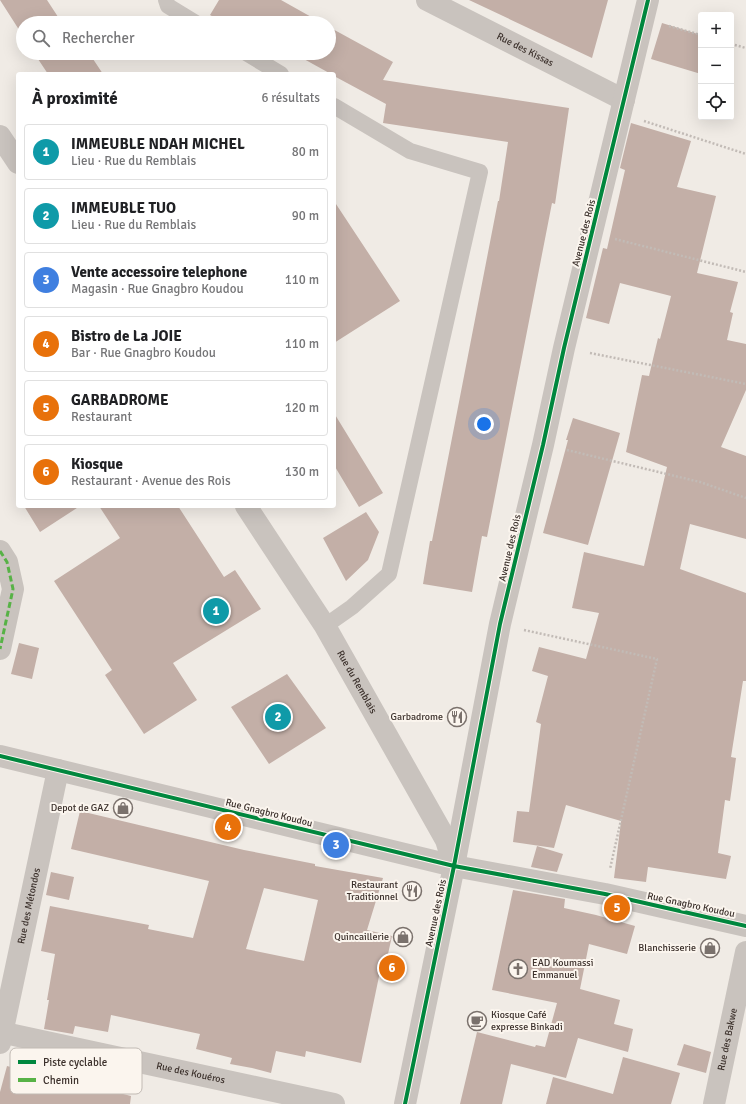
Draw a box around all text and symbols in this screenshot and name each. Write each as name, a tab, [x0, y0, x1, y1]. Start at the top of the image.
map controls	[698, 12, 734, 120]
button: +	[698, 12, 734, 48]
search box	[16, 16, 336, 60]
icon: search	[30, 27, 52, 49]
text: Rechercher	[62, 29, 135, 47]
street label: Rue des Kissas	[495, 30, 556, 70]
button: −	[698, 48, 734, 84]
button: locate	[698, 84, 734, 120]
text: À proximité	[32, 88, 118, 109]
text: 6 résultats	[261, 90, 320, 106]
text: IMMEUBLE NDAH MICHEL	[71, 135, 245, 153]
text: 1	[42, 144, 50, 160]
text: 80 m	[292, 144, 319, 160]
text: Lieu · Rue du Remblais	[71, 153, 196, 169]
street label: Avenue des Rois	[570, 198, 598, 268]
text: IMMEUBLE TUO	[71, 199, 176, 217]
text: 2	[42, 208, 50, 224]
text: 90 m	[292, 208, 319, 224]
text: Lieu · Rue du Remblais	[71, 217, 196, 233]
text: Vente accessoire telephone	[71, 263, 247, 281]
text: 3	[42, 272, 50, 288]
text: 110 m	[285, 272, 319, 288]
text: Magasin · Rue Gnagbro Koudou	[71, 281, 244, 297]
text: Bistro de La JOIE	[71, 327, 182, 345]
text: 4	[42, 336, 50, 352]
text: 110 m	[285, 336, 319, 352]
text: Bar · Rue Gnagbro Koudou	[71, 345, 216, 361]
text: GARBADROME	[71, 391, 169, 409]
text: 5	[42, 400, 50, 416]
text: 120 m	[285, 400, 319, 416]
text: Restaurant	[71, 409, 132, 425]
your location	[474, 414, 494, 434]
text: Kiosque	[71, 455, 123, 473]
text: 6	[42, 464, 50, 480]
text: 130 m	[285, 464, 319, 480]
text: Restaurant · Avenue des Rois	[71, 473, 231, 489]
street label: Avenue des Rois	[496, 513, 524, 583]
pin: 1	[203, 596, 229, 626]
street label: Rue du Remblais	[334, 648, 380, 716]
pin: 2	[265, 702, 291, 732]
restaurant icon: Garbadrome	[446, 706, 468, 728]
place label: Garbadrome	[391, 711, 443, 723]
street label: Rue Gnagbro Koudou	[224, 796, 314, 830]
shop icon: Depot de GAZ	[112, 797, 134, 819]
place label: Depot de GAZ	[51, 802, 109, 814]
pin: 4	[215, 812, 241, 842]
pin: 3	[323, 830, 349, 860]
street label: Rue des Métondos	[15, 866, 43, 945]
street label: Avenue des Rois	[423, 878, 449, 948]
place label: Restaurant Traditionnel	[347, 879, 398, 903]
restaurant icon: Restaurant Traditionnel	[401, 880, 423, 902]
street label: Rue Gnagbro Koudou	[646, 890, 736, 920]
pin: 5	[604, 893, 630, 923]
shop icon: Quincaillerie	[392, 926, 414, 948]
place label: Quincaillerie	[334, 931, 389, 943]
shop icon: Blanchisserie	[699, 937, 721, 959]
place label: Blanchisserie	[638, 942, 696, 954]
pin: 6	[379, 953, 405, 983]
place label: EAD Koumassi Emmanuel	[532, 957, 593, 981]
church icon: EAD Koumassi Emmanuel	[507, 958, 529, 980]
street label: Rue des Bakwe	[715, 1007, 740, 1072]
place label: Kiosque Café expresse Binkadi	[491, 1009, 563, 1033]
cafe icon: Kiosque Café expresse Binkadi	[466, 1010, 488, 1032]
legend	[10, 1048, 142, 1094]
text: Piste cyclable	[43, 1056, 107, 1069]
street label: Rue des Kouéros	[155, 1060, 227, 1086]
text: Chemin	[43, 1074, 79, 1087]

